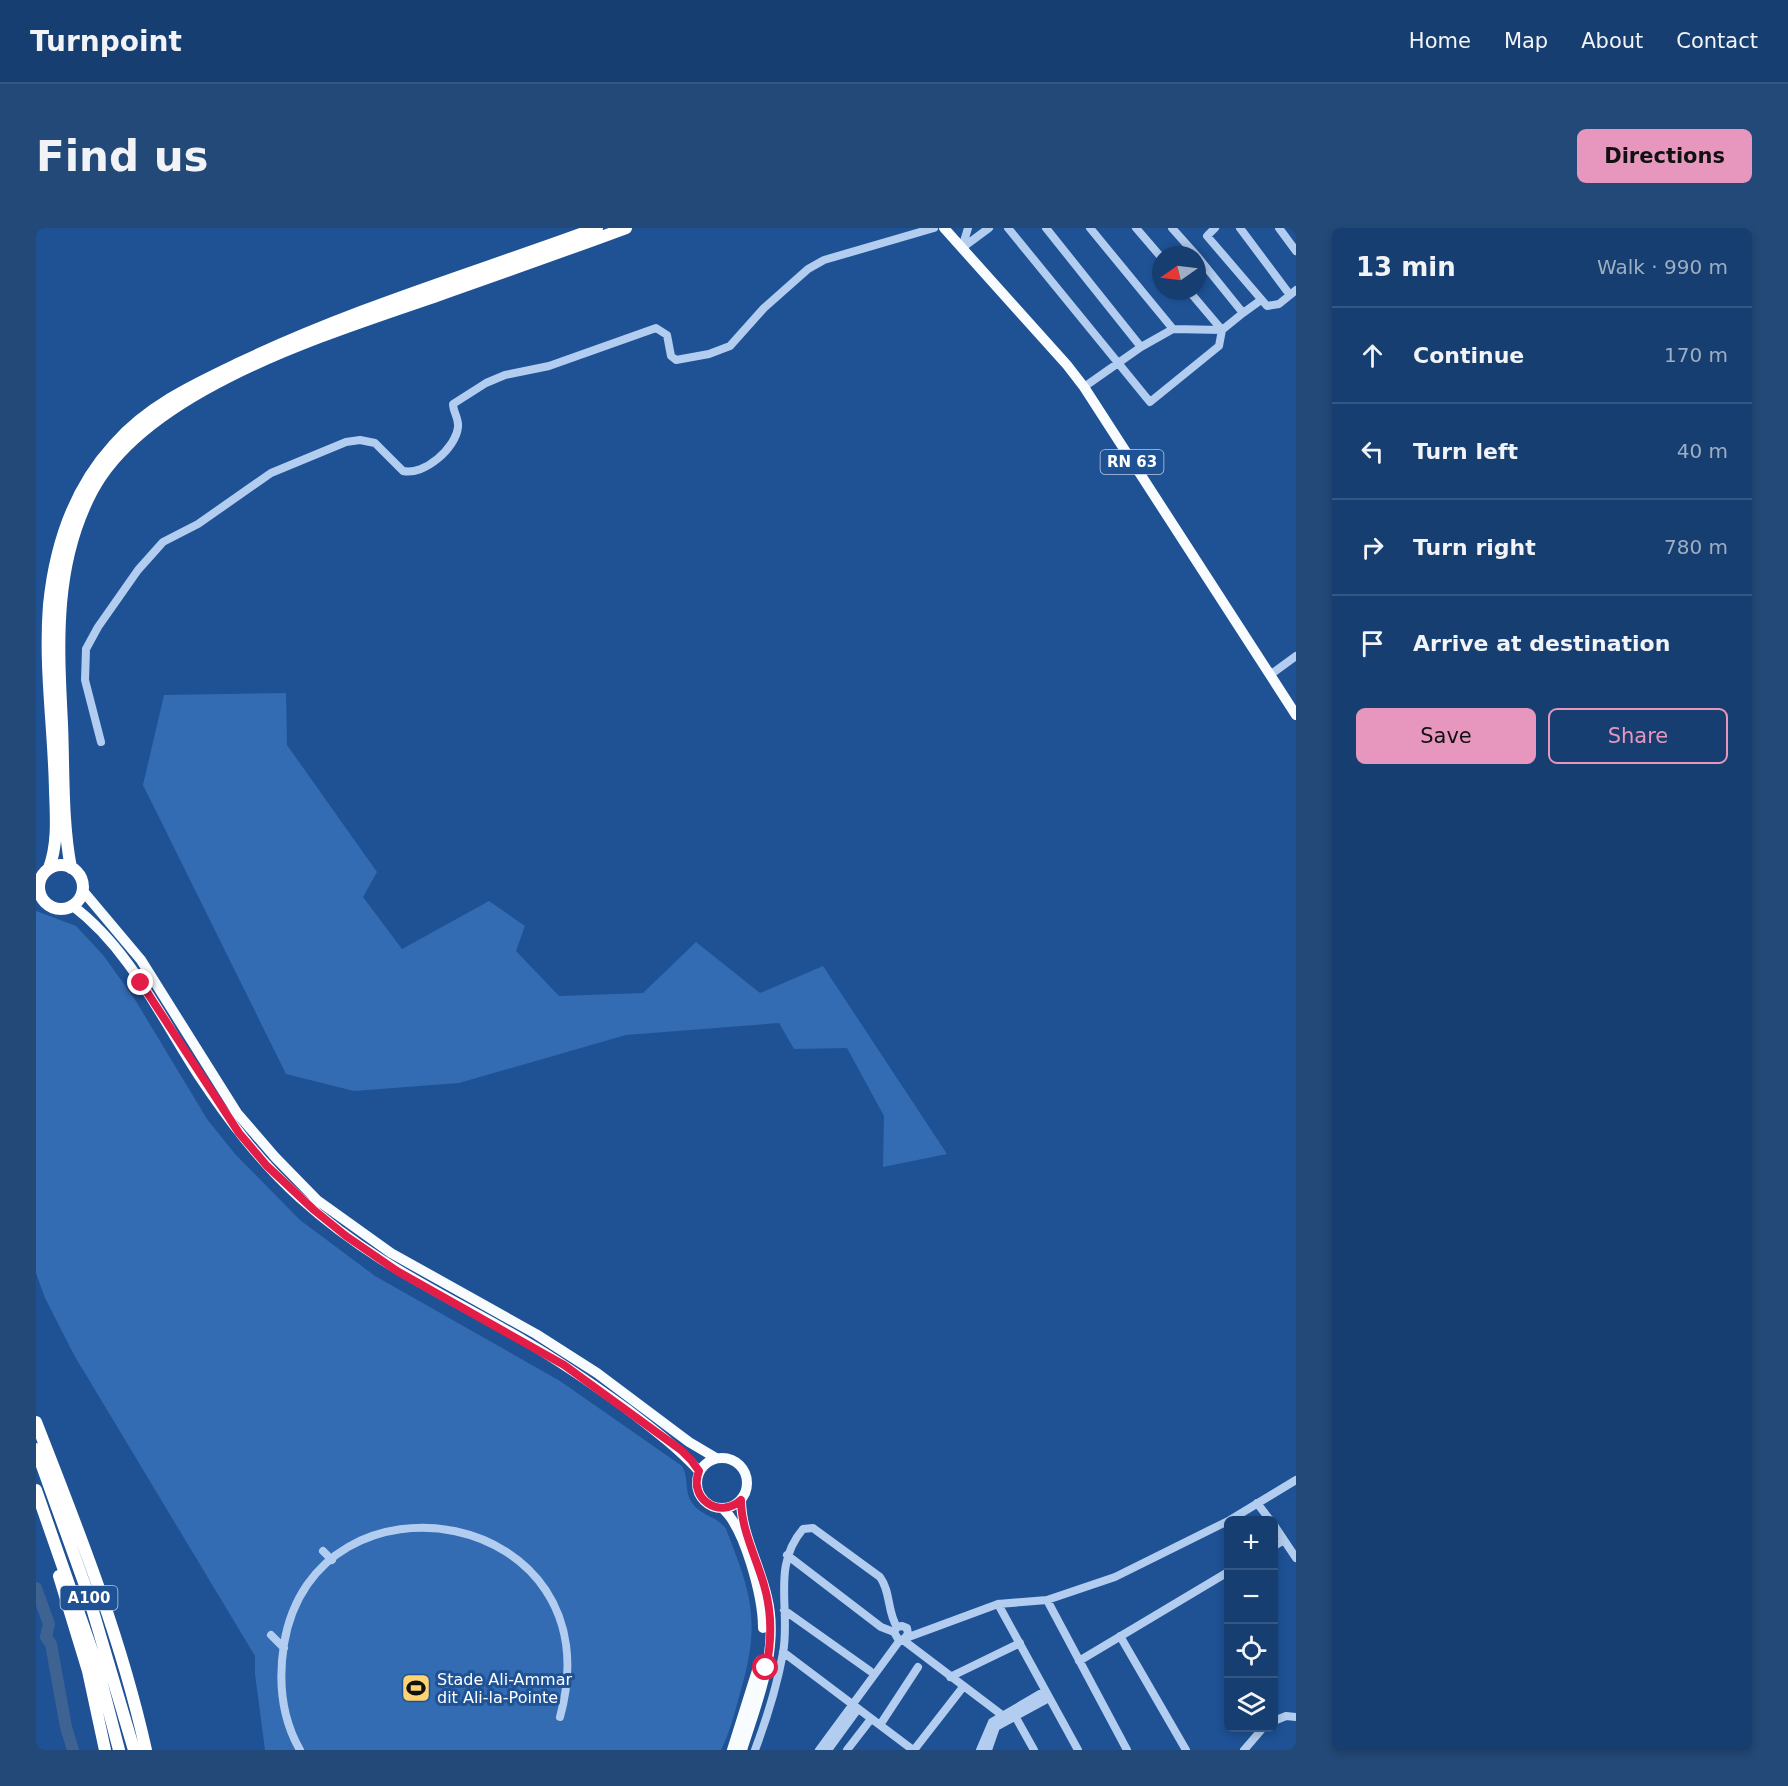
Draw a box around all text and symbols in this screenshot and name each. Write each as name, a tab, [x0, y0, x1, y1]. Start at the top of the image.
text: Turnpoint	[30, 25, 182, 58]
text: Home	[1409, 29, 1471, 53]
text: Map	[1504, 29, 1548, 53]
text: About	[1581, 29, 1643, 53]
text: Contact	[1676, 29, 1758, 53]
button: Directions	[1577, 129, 1752, 183]
text: Find us	[36, 132, 209, 181]
north arrow	[1152, 246, 1206, 300]
text: 13 min	[1356, 252, 1456, 282]
text: Walk · 990 m	[1597, 255, 1728, 279]
icon: ahead	[1356, 339, 1389, 372]
text: Continue	[1413, 343, 1524, 368]
text: 170 m	[1664, 343, 1728, 367]
icon: left	[1356, 435, 1389, 468]
text: Turn left	[1413, 439, 1518, 464]
text: 40 m	[1677, 439, 1728, 463]
road number: RN 63	[1100, 450, 1164, 474]
icon: right	[1356, 531, 1389, 564]
text: Turn right	[1413, 535, 1536, 560]
text: 780 m	[1664, 535, 1728, 559]
icon: arrive	[1356, 627, 1389, 660]
text: Arrive at destination	[1413, 631, 1670, 656]
button: Save	[1356, 708, 1536, 764]
button: Share	[1548, 708, 1728, 764]
route end	[127, 969, 153, 995]
map controls	[1224, 1516, 1278, 1732]
button: +	[1224, 1516, 1278, 1570]
button: −	[1224, 1570, 1278, 1624]
road number: A100	[61, 1586, 118, 1610]
button: locate	[1224, 1624, 1278, 1678]
route start	[752, 1654, 778, 1680]
place label: Stade Ali-Ammar dit Ali-la-Pointe	[437, 1670, 573, 1707]
sports icon: Stade Ali-Ammar dit Ali-la-Pointe	[400, 1672, 432, 1704]
button: layers	[1224, 1678, 1278, 1732]

